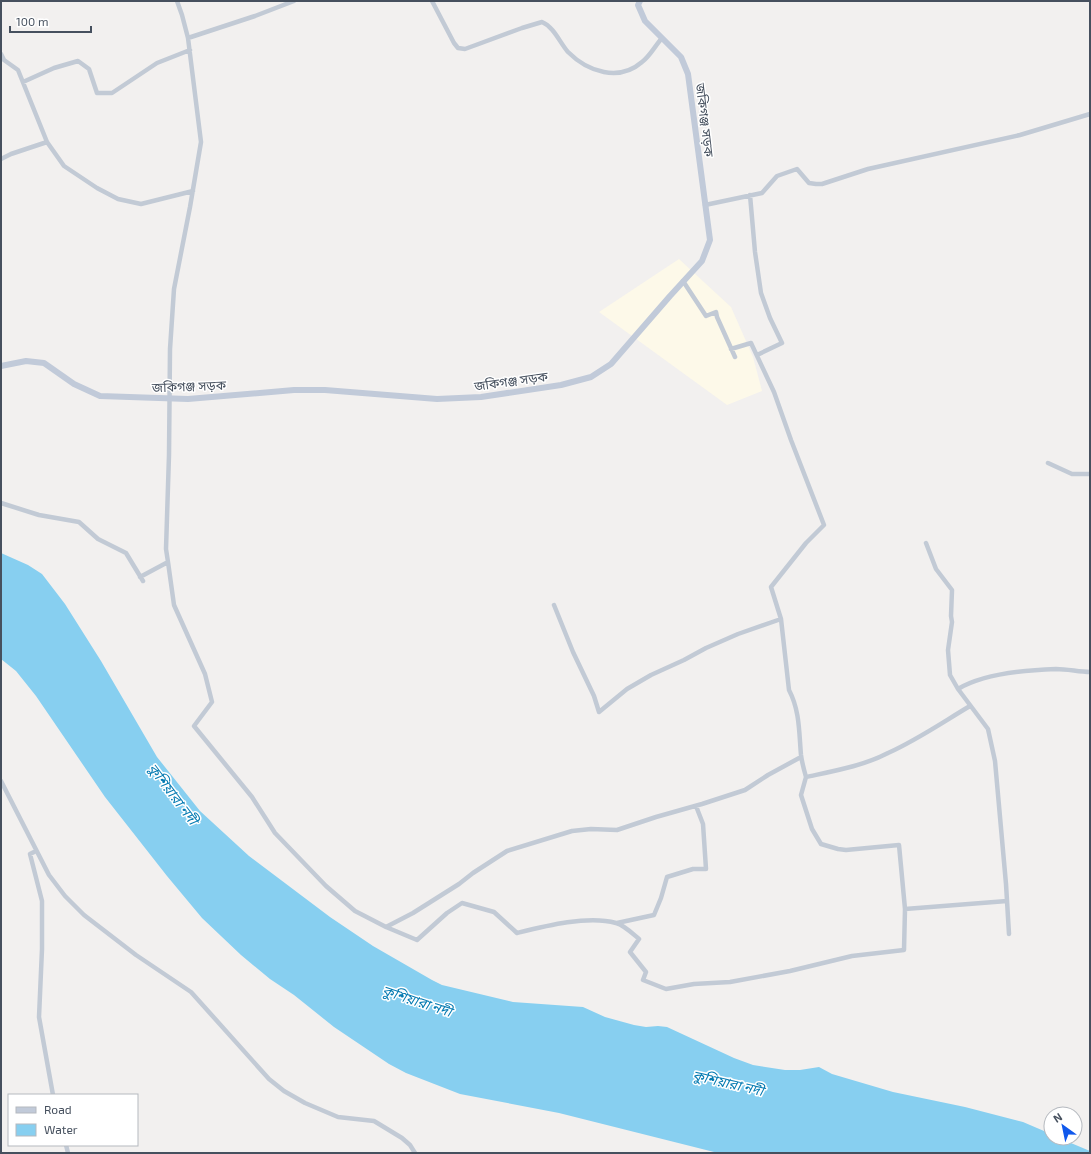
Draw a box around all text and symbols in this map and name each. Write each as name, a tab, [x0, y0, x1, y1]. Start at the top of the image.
scale bar	[10, 8, 91, 34]
text: 100 m	[16, 14, 48, 28]
street label: জকিগঞ্জ সড়ক	[692, 81, 718, 158]
street label: জকিগঞ্জ সড়ক	[472, 368, 549, 394]
street label: জকিগঞ্জ সড়ক	[151, 377, 227, 395]
water label: কুশিয়ারা নদী	[144, 760, 204, 831]
water label: কুশিয়ারা নদী	[380, 981, 457, 1022]
water label: কুশিয়ারা নদী	[691, 1066, 768, 1101]
legend	[8, 1094, 138, 1146]
text: Road	[44, 1102, 72, 1116]
north arrow	[1043, 1106, 1083, 1146]
text: N	[1050, 1110, 1064, 1125]
text: Water	[44, 1122, 78, 1136]

